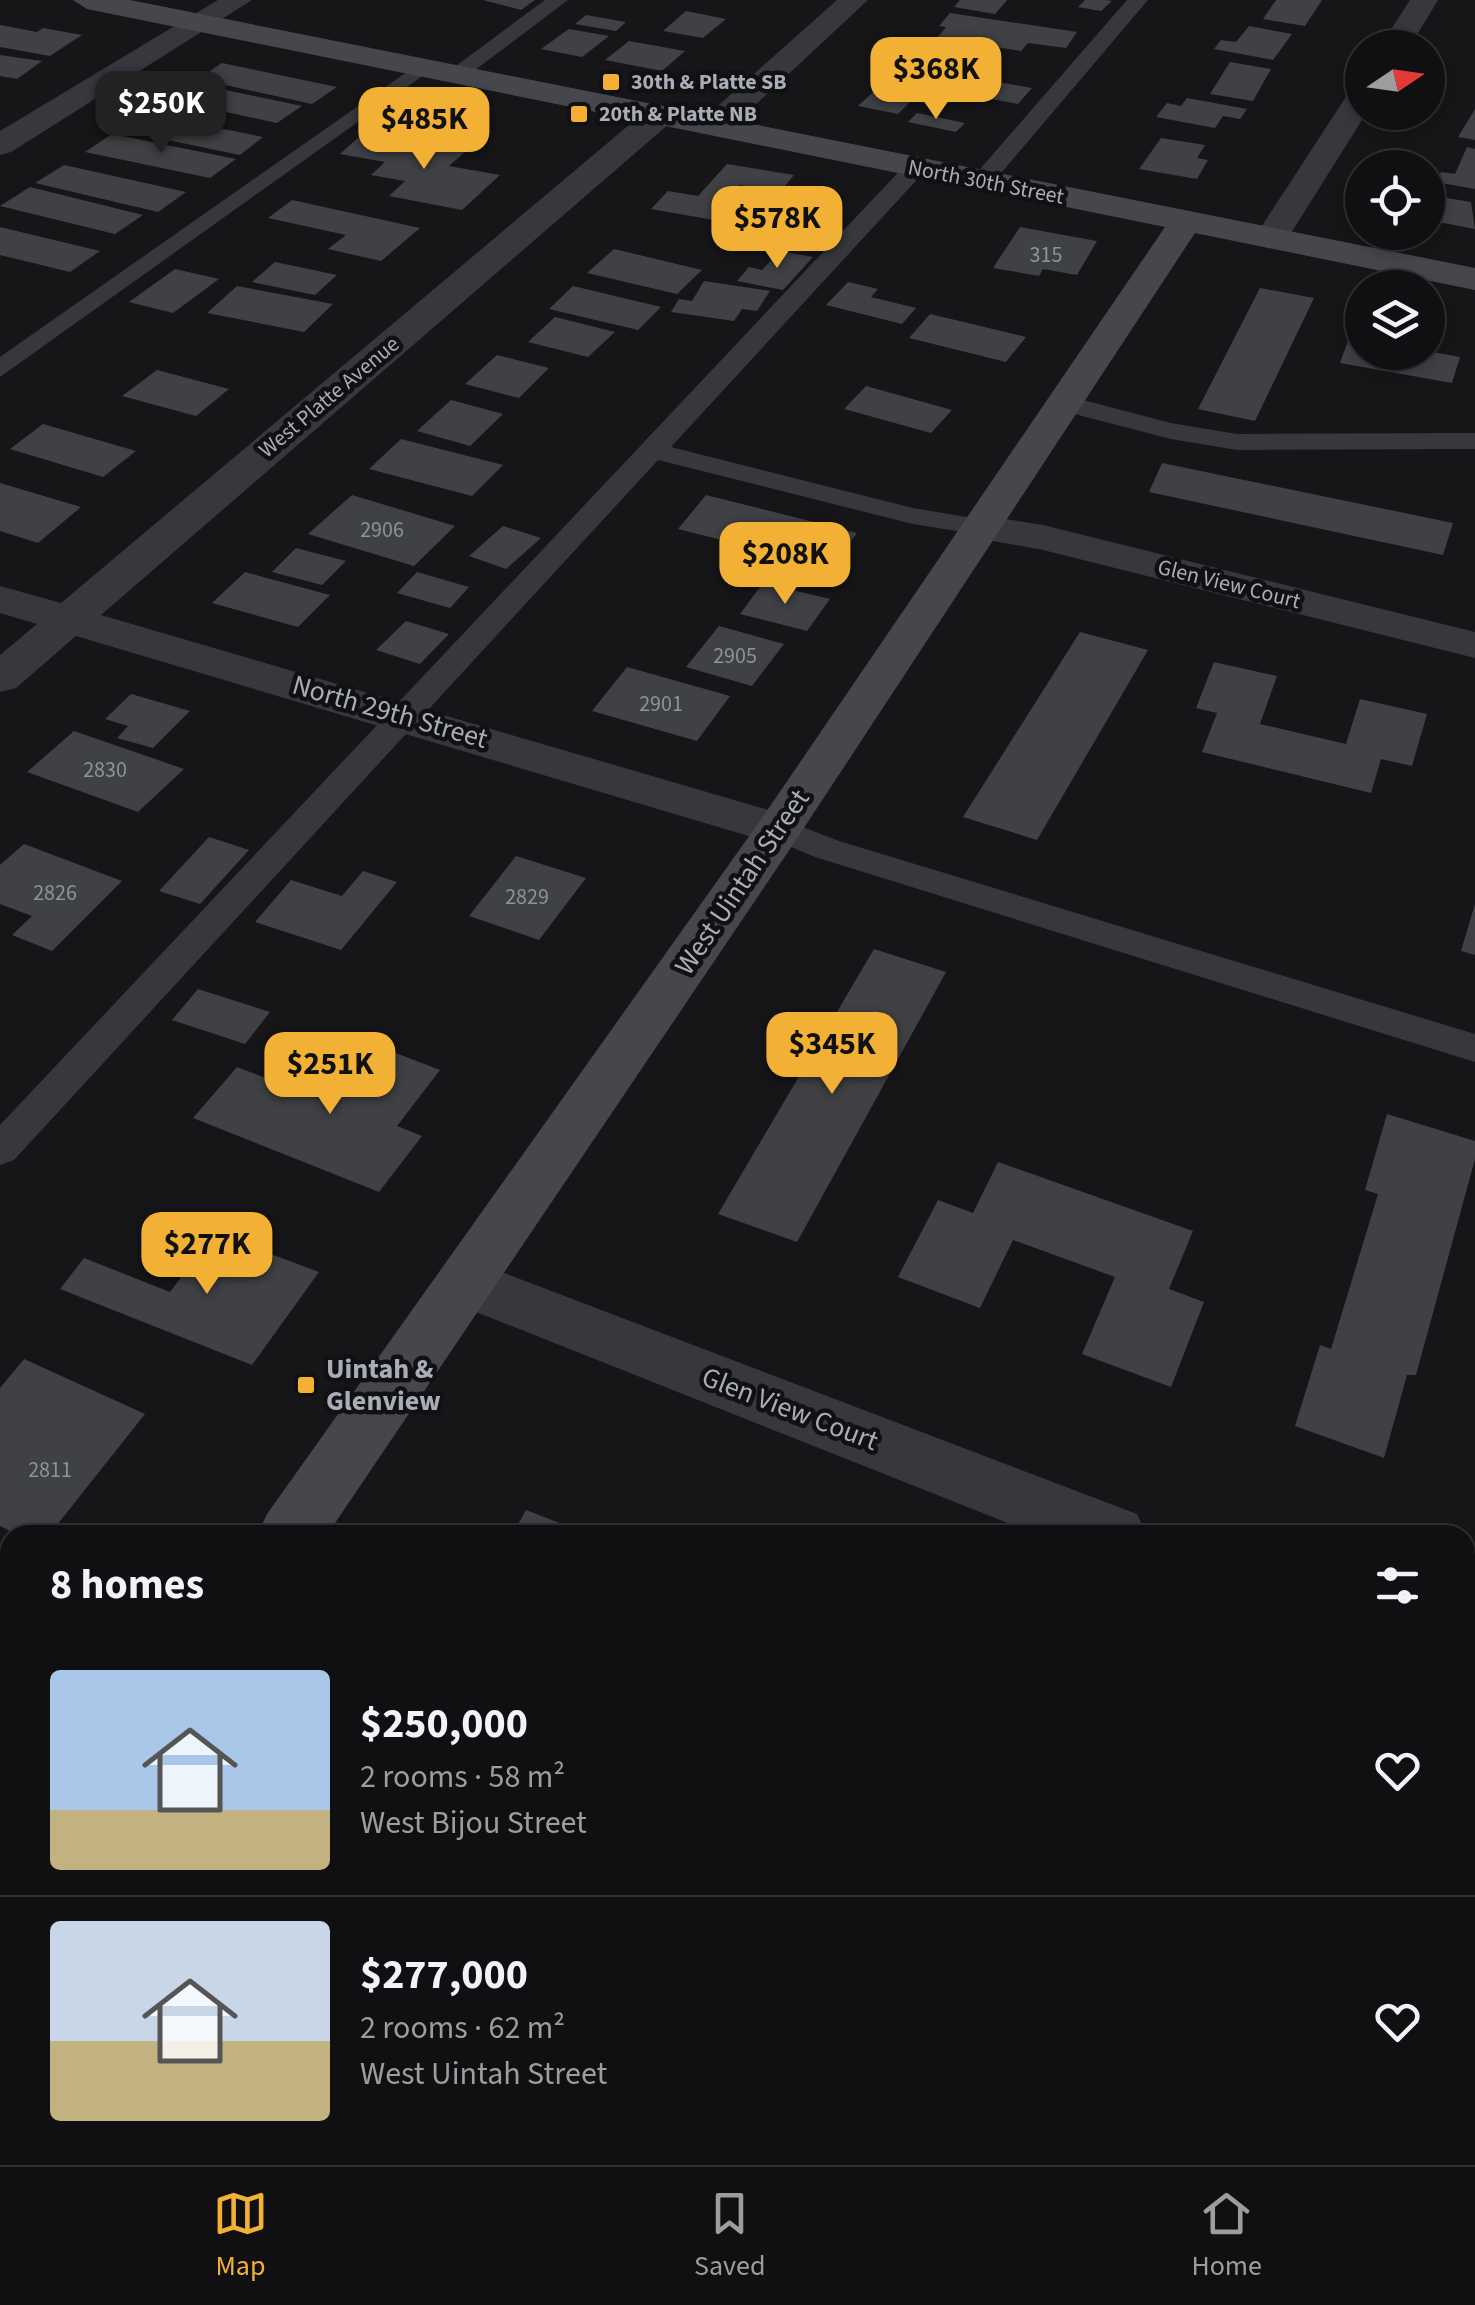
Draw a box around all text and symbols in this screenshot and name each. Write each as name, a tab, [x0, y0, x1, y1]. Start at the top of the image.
north arrow	[1345, 30, 1445, 130]
map controls	[1345, 30, 1445, 370]
pin: $368K	[866, 37, 1006, 122]
text: $368K	[892, 46, 980, 92]
place label: 30th & Platte SB	[631, 66, 787, 98]
pin: $250K	[91, 71, 231, 156]
marker: 30th & Platte SB	[600, 71, 622, 93]
text: $250K	[117, 80, 205, 126]
pin: $485K	[354, 87, 494, 172]
text: $485K	[380, 96, 468, 142]
place label: 20th & Platte NB	[599, 98, 757, 130]
marker: 20th & Platte NB	[568, 103, 590, 125]
button: locate	[1345, 150, 1445, 250]
street label: North 30th Street	[905, 151, 1067, 213]
pin: $578K	[707, 186, 847, 271]
text: $578K	[733, 195, 821, 241]
house number: 315	[1030, 239, 1062, 271]
button: layers	[1345, 270, 1445, 370]
street label: West Platte Avenue	[252, 328, 406, 465]
house number: 2906	[360, 514, 404, 546]
pin: $208K	[715, 522, 855, 607]
text: $208K	[741, 531, 829, 577]
street label: Glen View Court	[1154, 551, 1304, 617]
house number: 2905	[713, 640, 757, 672]
street label: North 29th Street	[288, 665, 493, 759]
house number: 2901	[639, 688, 683, 720]
house number: 2830	[83, 754, 127, 786]
street label: West Uintah Street	[665, 781, 819, 983]
house number: 2826	[33, 877, 77, 909]
house number: 2829	[505, 881, 549, 913]
pin: $345K	[762, 1012, 902, 1097]
text: $345K	[788, 1021, 876, 1067]
pin: $251K	[260, 1032, 400, 1117]
text: $251K	[286, 1041, 374, 1087]
pin: $277K	[137, 1212, 277, 1297]
text: $277K	[163, 1221, 251, 1267]
place label: Uintah & Glenview	[326, 1349, 441, 1421]
street label: Glen View Court	[696, 1357, 884, 1461]
marker: Uintah & Glenview	[295, 1374, 317, 1396]
house number: 2811	[28, 1454, 72, 1486]
text: 8 homes	[50, 1555, 204, 1615]
icon: filters	[1370, 1558, 1425, 1613]
text: $250,000	[360, 1694, 528, 1754]
icon: home	[130, 1710, 250, 1830]
icon: heart	[1370, 1743, 1425, 1798]
text: 2 rooms · 58 m²	[360, 1754, 565, 1800]
text: West Bijou Street	[360, 1800, 587, 1846]
text: $277,000	[360, 1945, 528, 2005]
icon: home	[130, 1961, 250, 2081]
icon: heart	[1370, 1994, 1425, 2049]
text: 2 rooms · 62 m²	[360, 2005, 565, 2051]
text: West Uintah Street	[360, 2051, 607, 2097]
tab: Map	[213, 2186, 268, 2286]
tab: Saved	[694, 2186, 765, 2286]
tab: Home	[1191, 2186, 1262, 2286]

